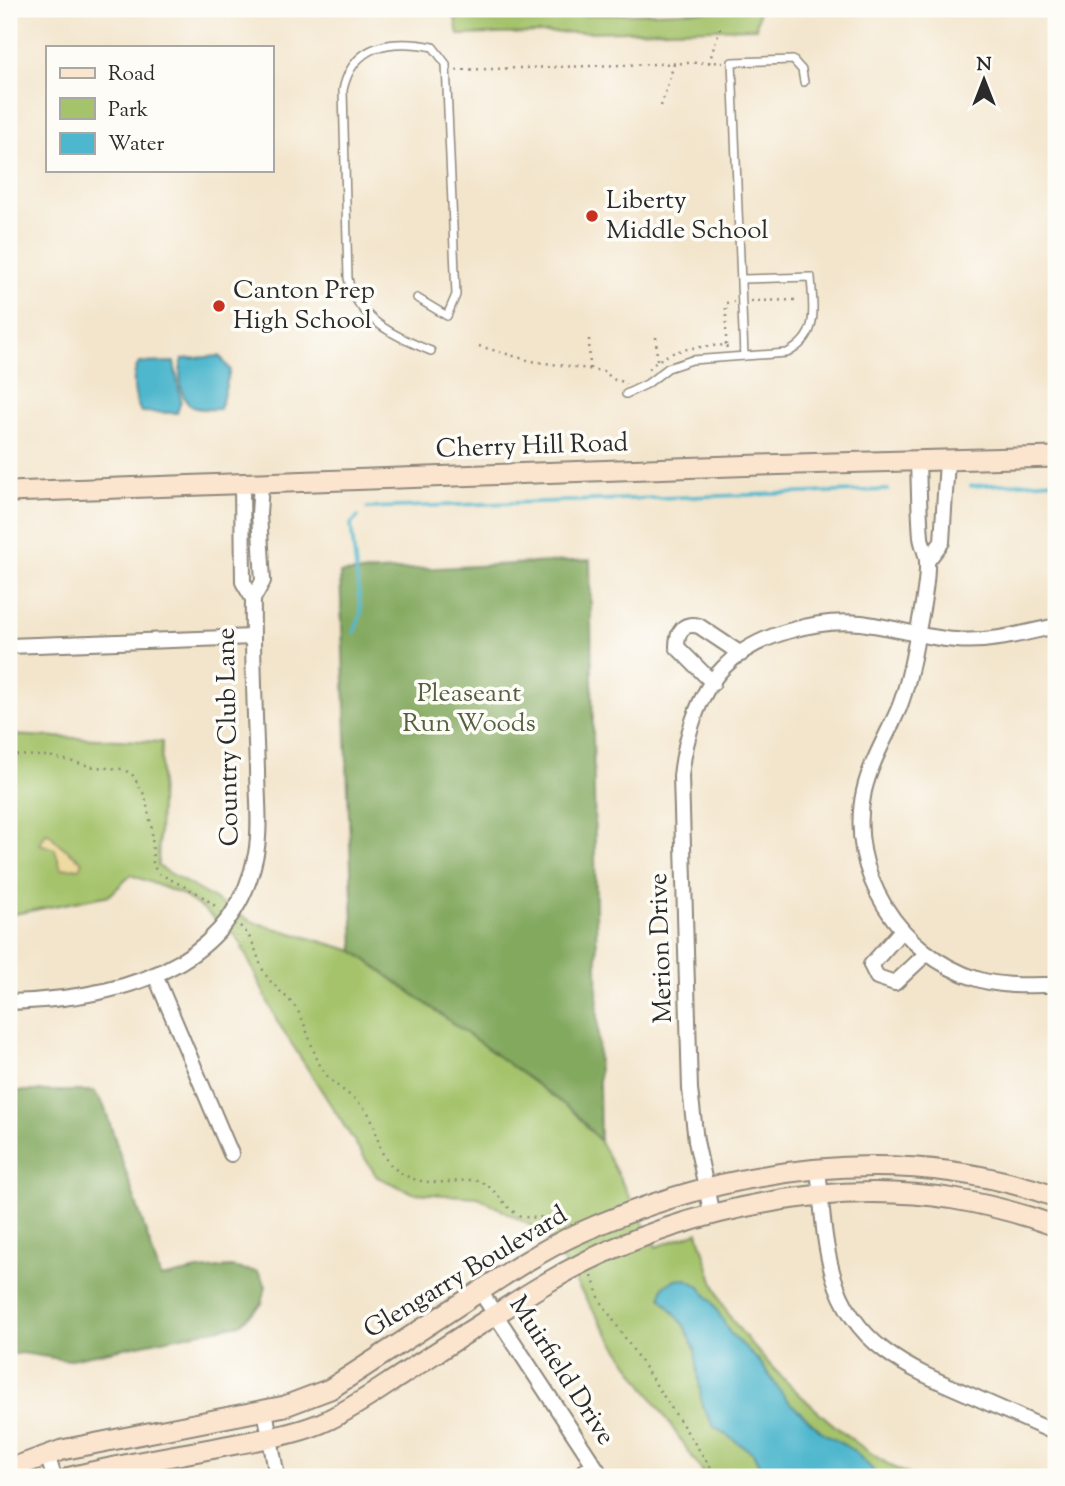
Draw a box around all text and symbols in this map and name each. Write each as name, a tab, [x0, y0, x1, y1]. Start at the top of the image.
legend	[46, 46, 273, 172]
north arrow	[950, 46, 1020, 116]
text: N	[976, 52, 992, 79]
text: Road	[108, 60, 155, 90]
text: Park	[108, 96, 149, 126]
text: Water	[108, 130, 165, 160]
place label: Liberty Middle School	[606, 183, 769, 250]
marker: Liberty Middle School	[584, 208, 600, 224]
place label: Canton Prep High School	[233, 273, 375, 340]
marker: Canton Prep High School	[211, 298, 227, 314]
street label: Cherry Hill Road	[435, 425, 629, 469]
street label: Country Club Lane	[209, 627, 249, 847]
park label: Pleaseant Run Woods	[402, 676, 536, 743]
street label: Merion Drive	[641, 872, 683, 1024]
street label: Glengarry Boulevard	[357, 1197, 575, 1349]
street label: Muirfield Drive	[499, 1289, 623, 1453]

